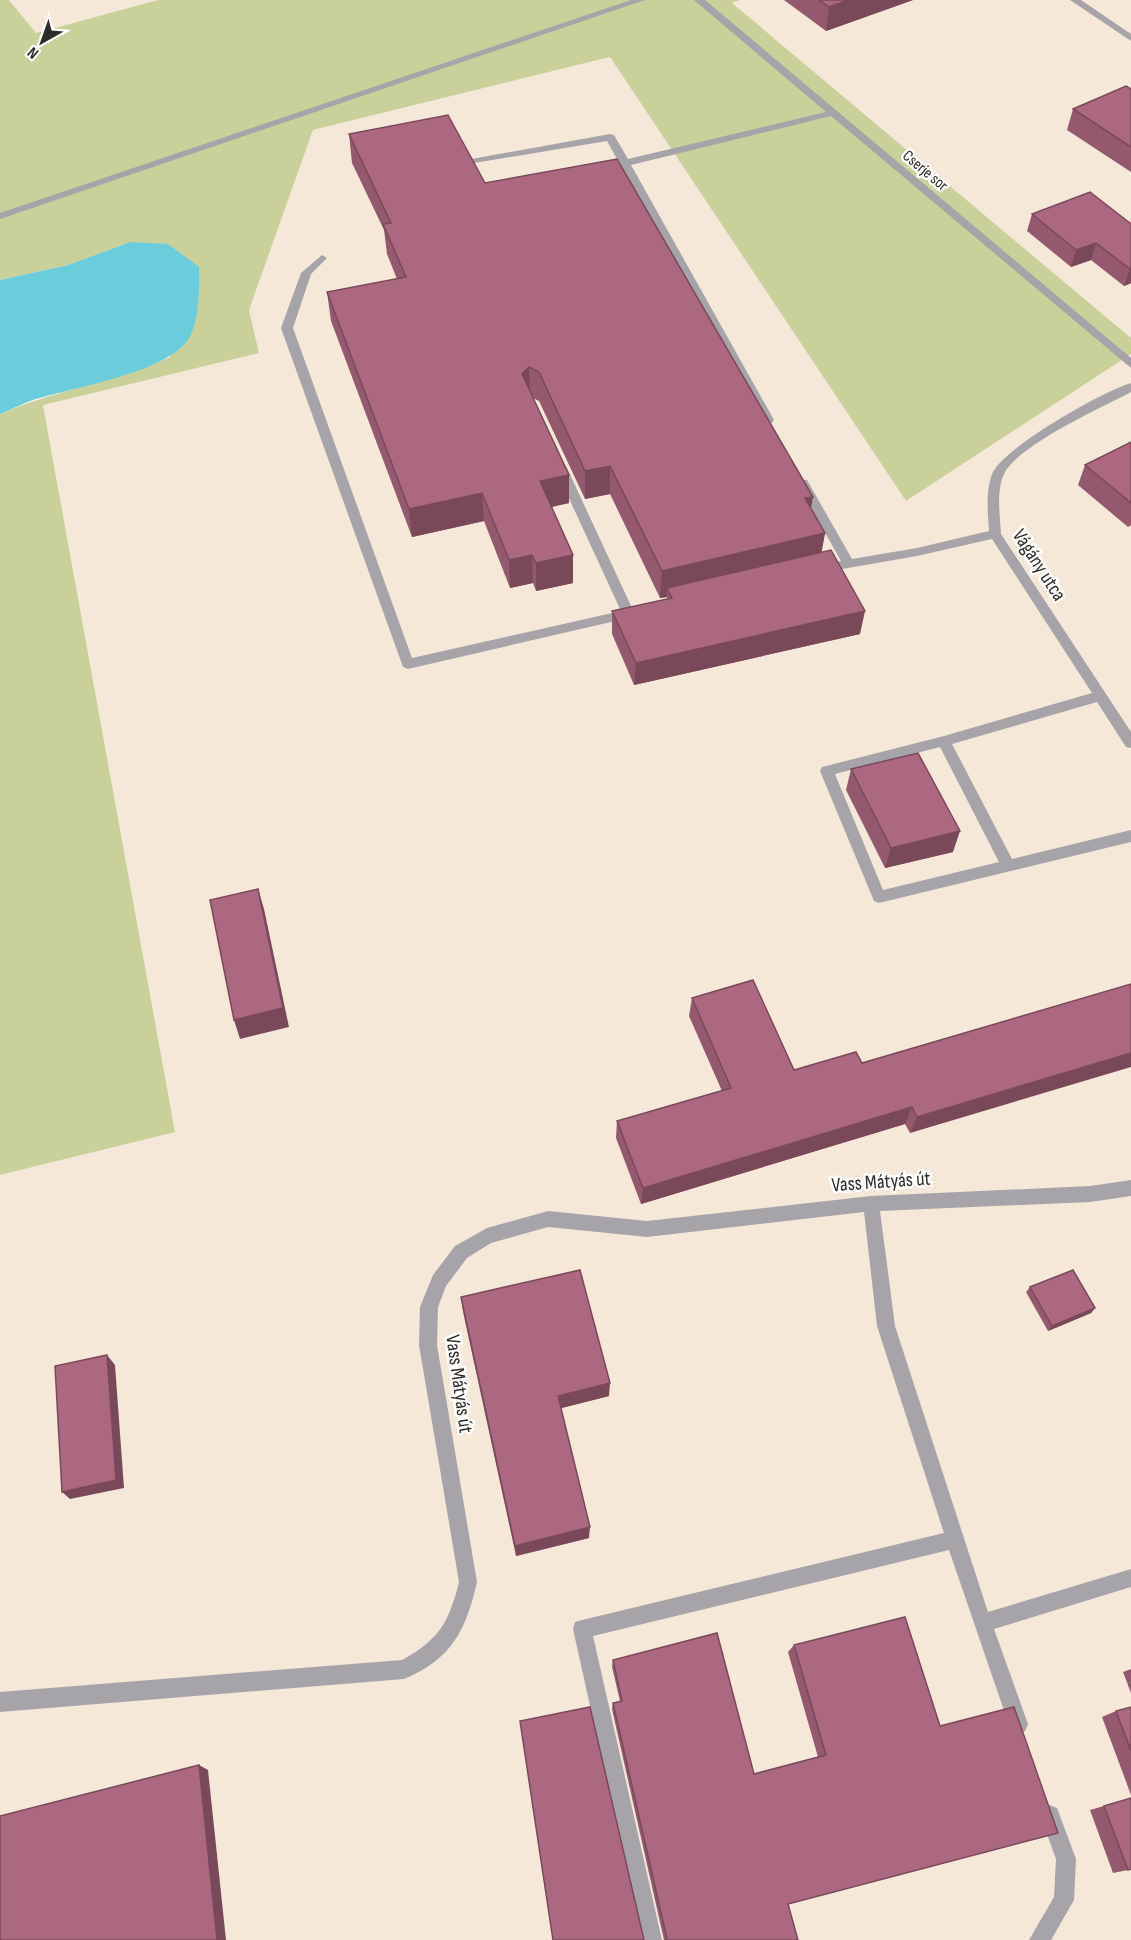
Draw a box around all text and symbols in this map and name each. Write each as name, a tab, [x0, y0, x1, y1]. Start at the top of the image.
north arrow	[12, 12, 72, 72]
text: N	[24, 42, 43, 62]
street label: Cserje sor	[899, 147, 952, 196]
street label: Vágány utca	[1007, 525, 1071, 605]
street label: Vass Mátyás út	[831, 1167, 931, 1197]
street label: Vass Mátyás út	[440, 1333, 478, 1435]

